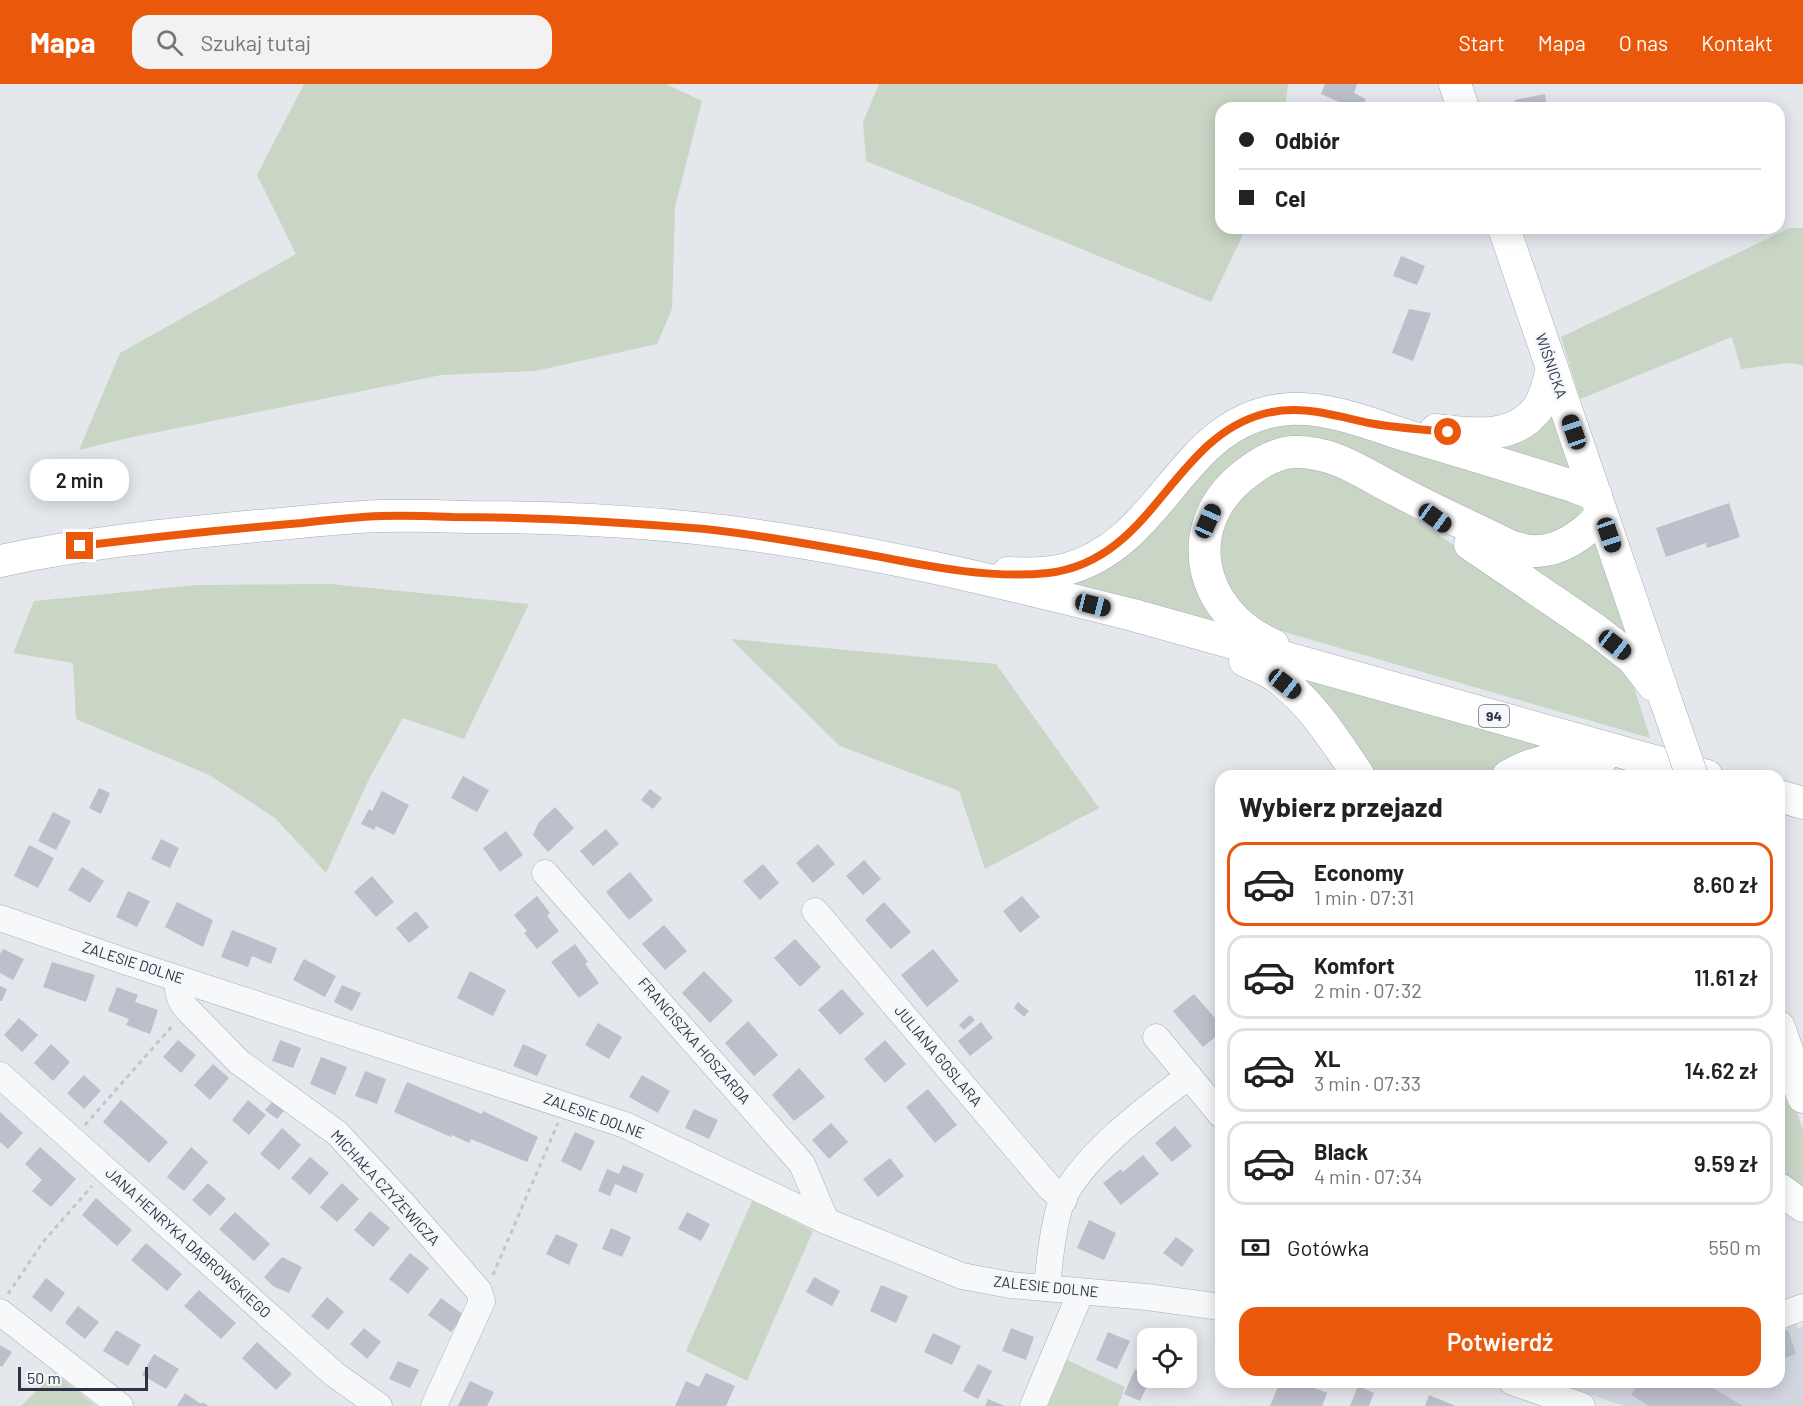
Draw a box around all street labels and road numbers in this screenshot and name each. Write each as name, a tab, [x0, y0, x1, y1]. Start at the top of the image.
street label: WIŚNICKA	[1532, 331, 1571, 401]
road number: 94	[1479, 705, 1509, 727]
street label: ZALESIE DOLNE	[80, 937, 186, 987]
street label: FRANCISZKA HOSZARDA	[635, 973, 755, 1107]
street label: JULIANA GOSLARA	[891, 1001, 986, 1110]
street label: ZALESIE DOLNE	[542, 1089, 647, 1142]
street label: MICHAŁA CZYŻEWICZA	[328, 1126, 444, 1249]
street label: JANA HENRYKA DĄBROWSKIEGO	[102, 1163, 275, 1321]
street label: ZALESIE DOLNE	[993, 1272, 1100, 1300]

